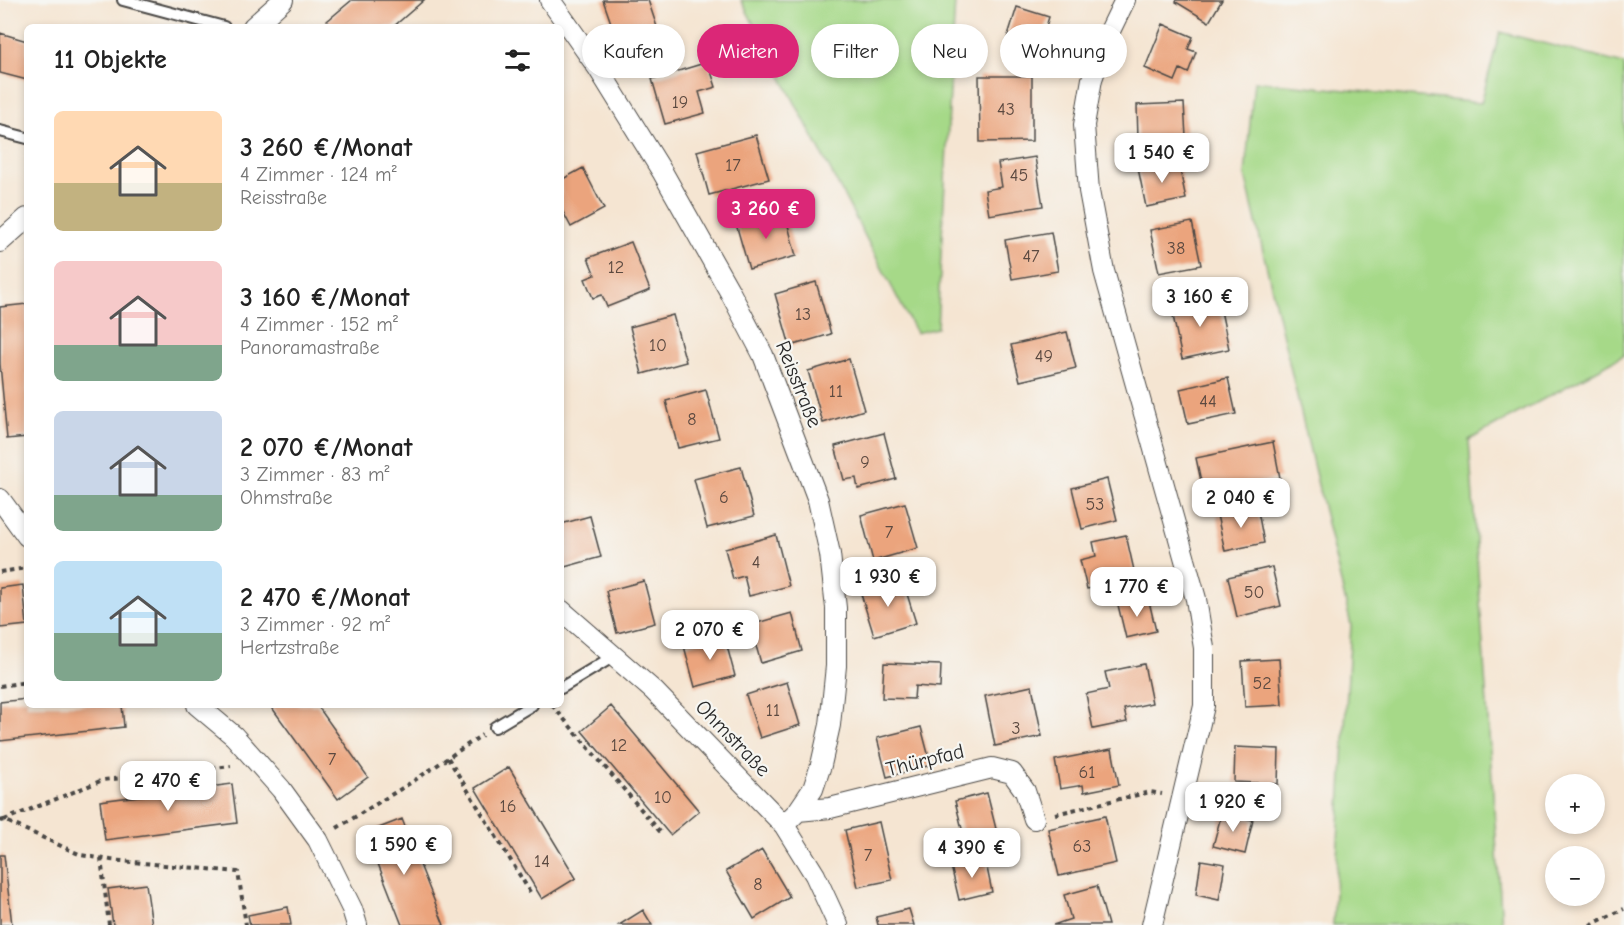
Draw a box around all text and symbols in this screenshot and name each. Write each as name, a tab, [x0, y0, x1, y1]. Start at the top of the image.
chip: Kaufen	[582, 24, 685, 78]
chip: Mieten	[697, 24, 799, 78]
chip: Filter	[811, 24, 899, 78]
chip: Neu	[911, 24, 988, 78]
chip: Wohnung	[1000, 24, 1127, 78]
icon: filters	[501, 44, 534, 77]
text: 11 Objekte	[54, 45, 167, 75]
house number: 19	[672, 92, 688, 113]
house number: 43	[997, 99, 1015, 120]
text: 3 260 €/Monat	[240, 133, 412, 163]
pin: 1 540 €	[1107, 133, 1217, 184]
icon: home	[102, 135, 174, 207]
text: 1 540 €	[1128, 141, 1196, 164]
house number: 17	[725, 155, 741, 176]
text: 4 Zimmer · 124 m²	[240, 163, 397, 186]
house number: 45	[1010, 165, 1028, 186]
text: Reisstraße	[240, 186, 327, 209]
pin: 3 260 €	[711, 189, 821, 240]
text: 3 260 €	[731, 197, 801, 220]
house number: 38	[1167, 238, 1185, 259]
house number: 47	[1022, 246, 1040, 267]
house number: 12	[608, 257, 624, 278]
pin: 3 160 €	[1145, 277, 1255, 328]
text: 3 160 €/Monat	[240, 283, 410, 313]
icon: home	[102, 285, 174, 357]
text: 3 160 €	[1166, 285, 1234, 308]
house number: 13	[795, 304, 811, 325]
text: 4 Zimmer · 152 m²	[240, 313, 398, 336]
house number: 10	[649, 335, 667, 356]
text: Panoramastraße	[240, 336, 380, 359]
street label: Reisstraße	[771, 337, 827, 431]
house number: 49	[1035, 346, 1053, 367]
house number: 11	[829, 381, 843, 402]
house number: 44	[1199, 391, 1217, 412]
house number: 8	[687, 409, 697, 430]
text: 2 070 €/Monat	[240, 433, 412, 463]
icon: home	[102, 435, 174, 507]
house number: 9	[860, 452, 870, 473]
text: 3 Zimmer · 83 m²	[240, 463, 390, 486]
pin: 2 040 €	[1186, 478, 1296, 529]
text: Ohmstraße	[240, 486, 333, 509]
text: 2 040 €	[1206, 486, 1276, 509]
house number: 6	[719, 487, 729, 508]
house number: 53	[1086, 494, 1104, 515]
house number: 7	[885, 522, 894, 543]
house number: 4	[752, 552, 760, 573]
pin: 1 930 €	[833, 557, 943, 608]
text: 1 930 €	[854, 565, 922, 588]
pin: 1 770 €	[1082, 567, 1192, 618]
text: 1 770 €	[1104, 575, 1170, 598]
house number: 50	[1244, 582, 1264, 603]
text: 2 470 €/Monat	[240, 583, 410, 613]
icon: home	[102, 585, 174, 657]
pin: 2 070 €	[655, 610, 765, 661]
text: 3 Zimmer · 92 m²	[240, 613, 390, 636]
text: 2 070 €	[675, 618, 745, 641]
text: Hertzstraße	[240, 636, 339, 659]
house number: 52	[1252, 673, 1272, 694]
street label: Ohmstraße	[691, 695, 775, 781]
house number: 11	[766, 700, 780, 721]
house number: 3	[1011, 718, 1021, 739]
house number: 12	[611, 735, 627, 756]
street label: Thürpfad	[883, 739, 967, 781]
house number: 7	[328, 749, 337, 770]
pin: 2 470 €	[113, 761, 223, 812]
house number: 61	[1079, 762, 1095, 783]
text: 2 470 €	[134, 769, 202, 792]
map controls	[1545, 774, 1605, 906]
button: +	[1545, 774, 1605, 834]
pin: 1 920 €	[1178, 782, 1288, 833]
house number: 10	[654, 787, 672, 808]
text: 1 920 €	[1199, 790, 1267, 813]
house number: 16	[500, 796, 516, 817]
pin: 1 590 €	[349, 825, 459, 876]
pin: 4 390 €	[917, 828, 1027, 879]
text: 1 590 €	[370, 833, 438, 856]
text: 4 390 €	[937, 836, 1007, 859]
house number: 63	[1073, 836, 1091, 857]
house number: 7	[864, 845, 873, 866]
button: −	[1545, 846, 1605, 906]
house number: 14	[534, 851, 550, 872]
house number: 8	[753, 874, 763, 895]

